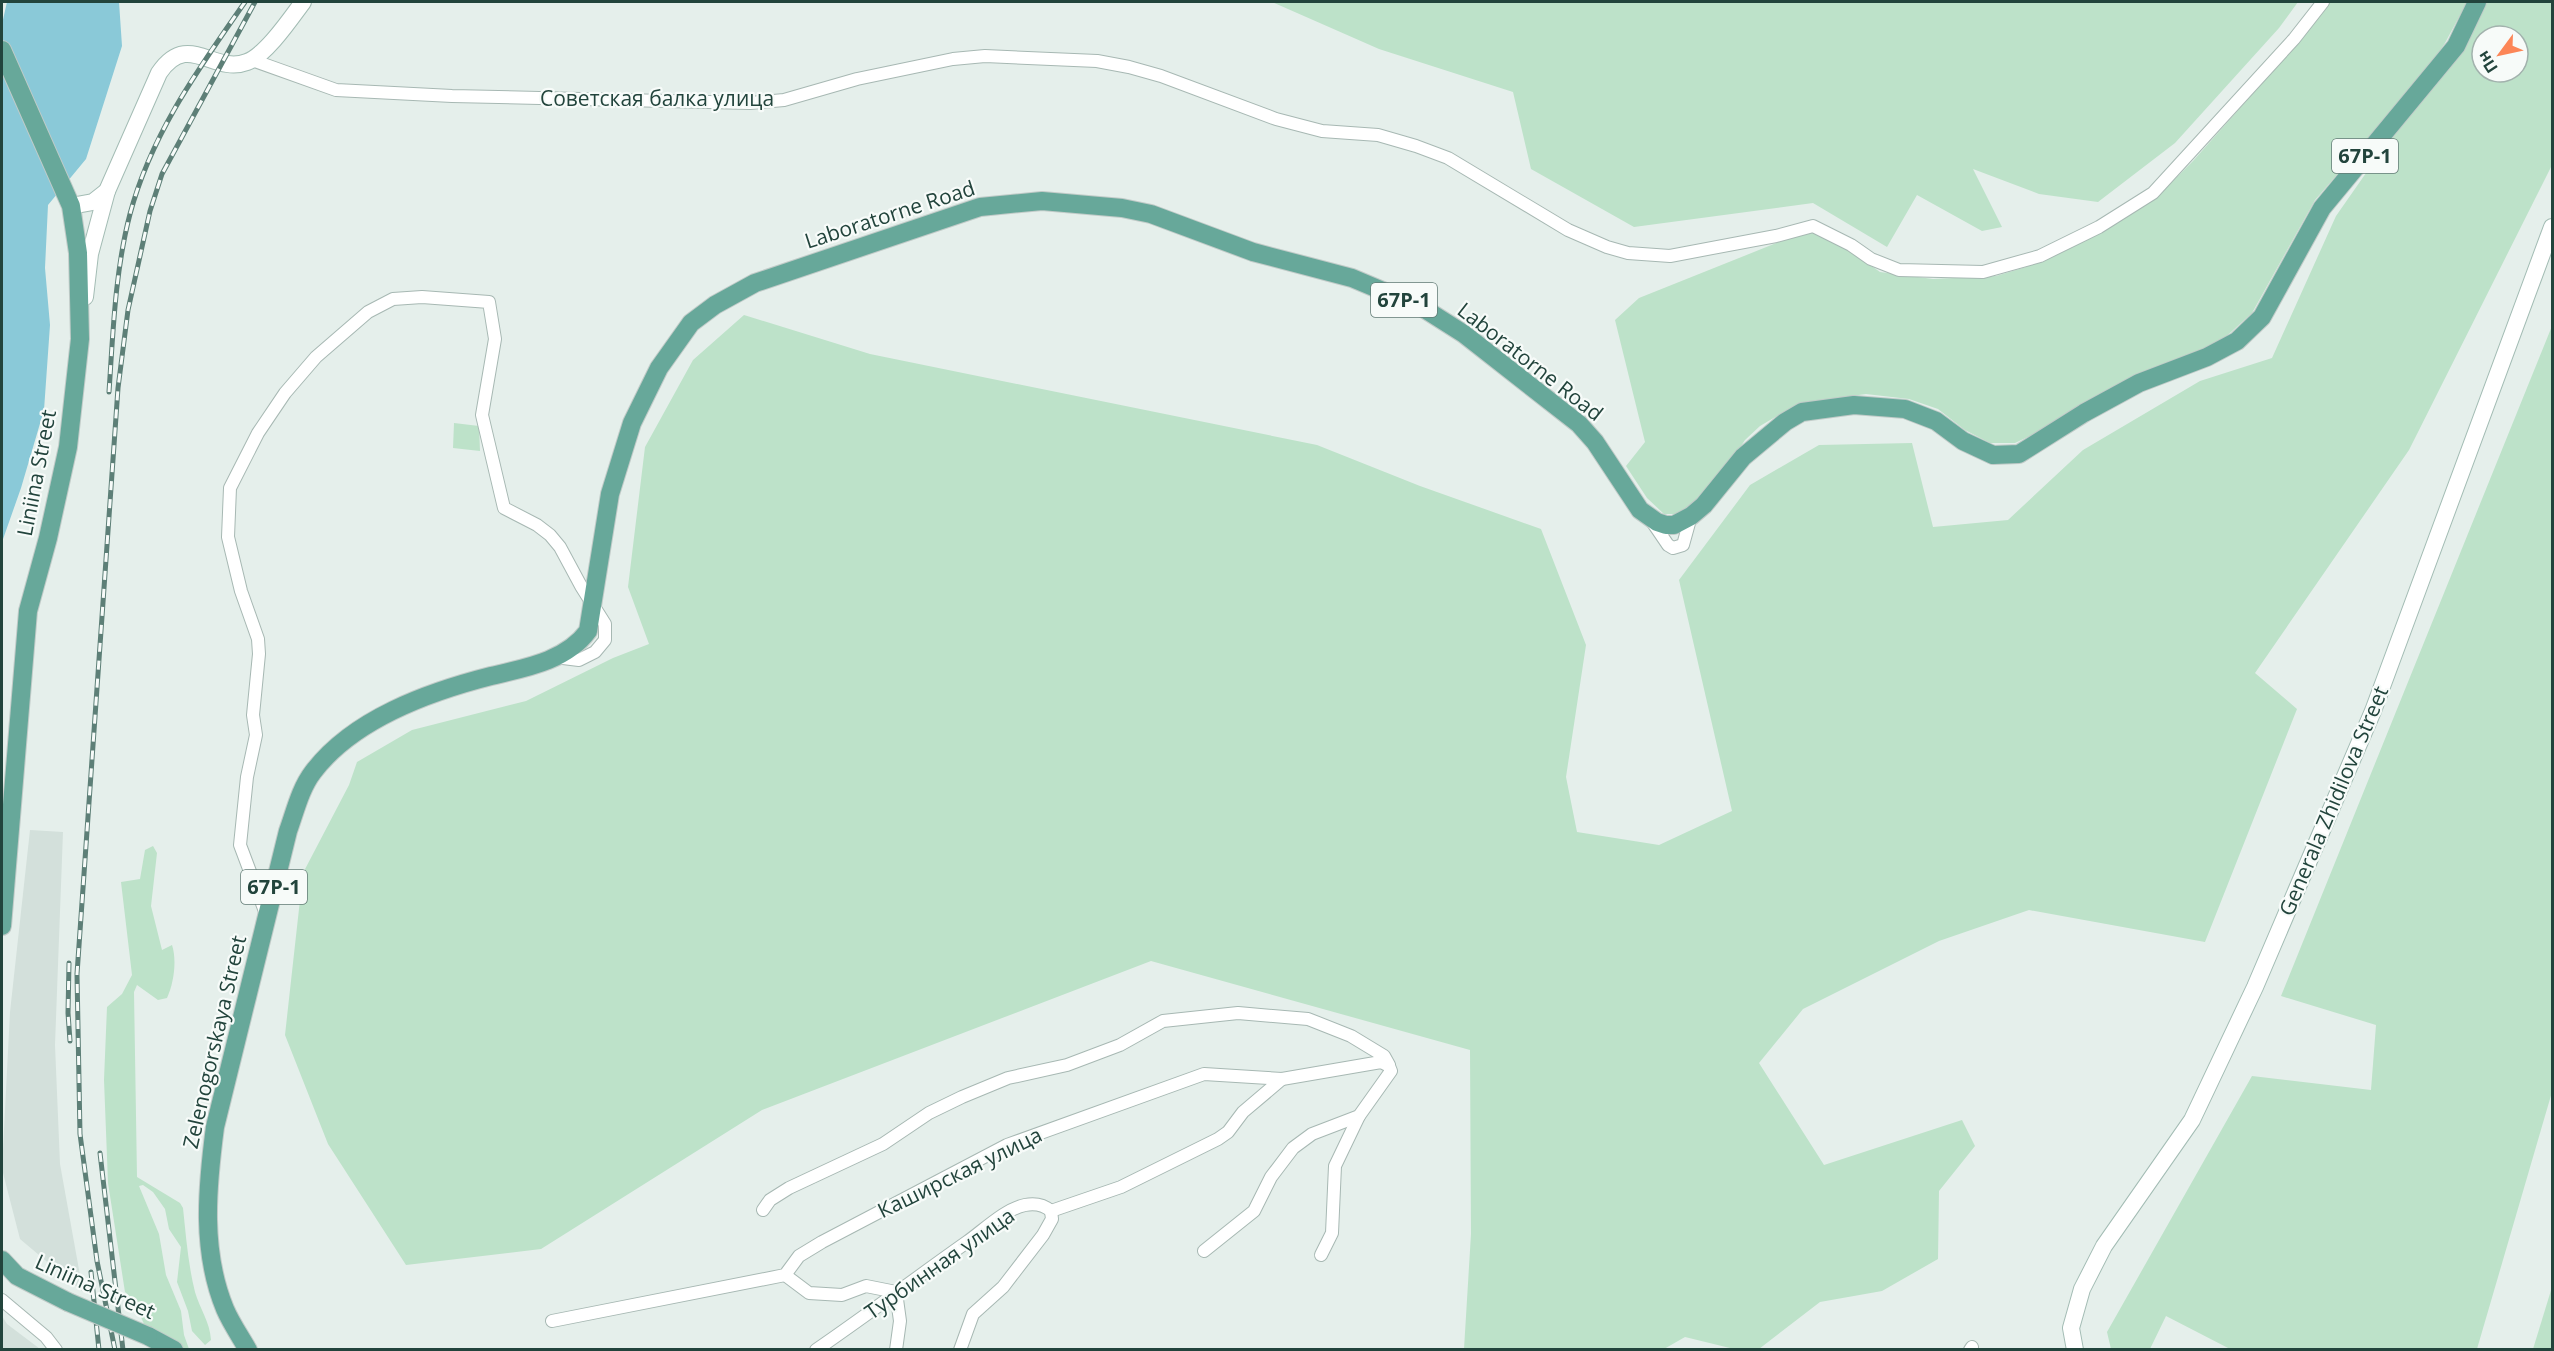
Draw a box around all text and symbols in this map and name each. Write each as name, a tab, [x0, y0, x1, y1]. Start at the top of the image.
north arrow	[2470, 24, 2530, 84]
text: Пн	[2472, 47, 2503, 78]
street label: Советская балка улица	[540, 84, 774, 112]
road number: 67Р-1	[2332, 139, 2398, 173]
street label: Laboratorne Road	[801, 173, 978, 255]
road number: 67Р-1	[1371, 283, 1437, 317]
street label: Laboratorne Road	[1452, 296, 1609, 427]
street label: Liniina Street	[10, 407, 62, 539]
street label: Generala Zhidilova Street	[2272, 681, 2394, 920]
road number: 67Р-1	[241, 870, 307, 904]
street label: Zelenogorskaya Street	[176, 932, 252, 1151]
street label: Каширская улица	[873, 1120, 1046, 1224]
street label: Турбинная улица	[859, 1201, 1020, 1325]
street label: Liniina Street	[31, 1247, 160, 1325]

